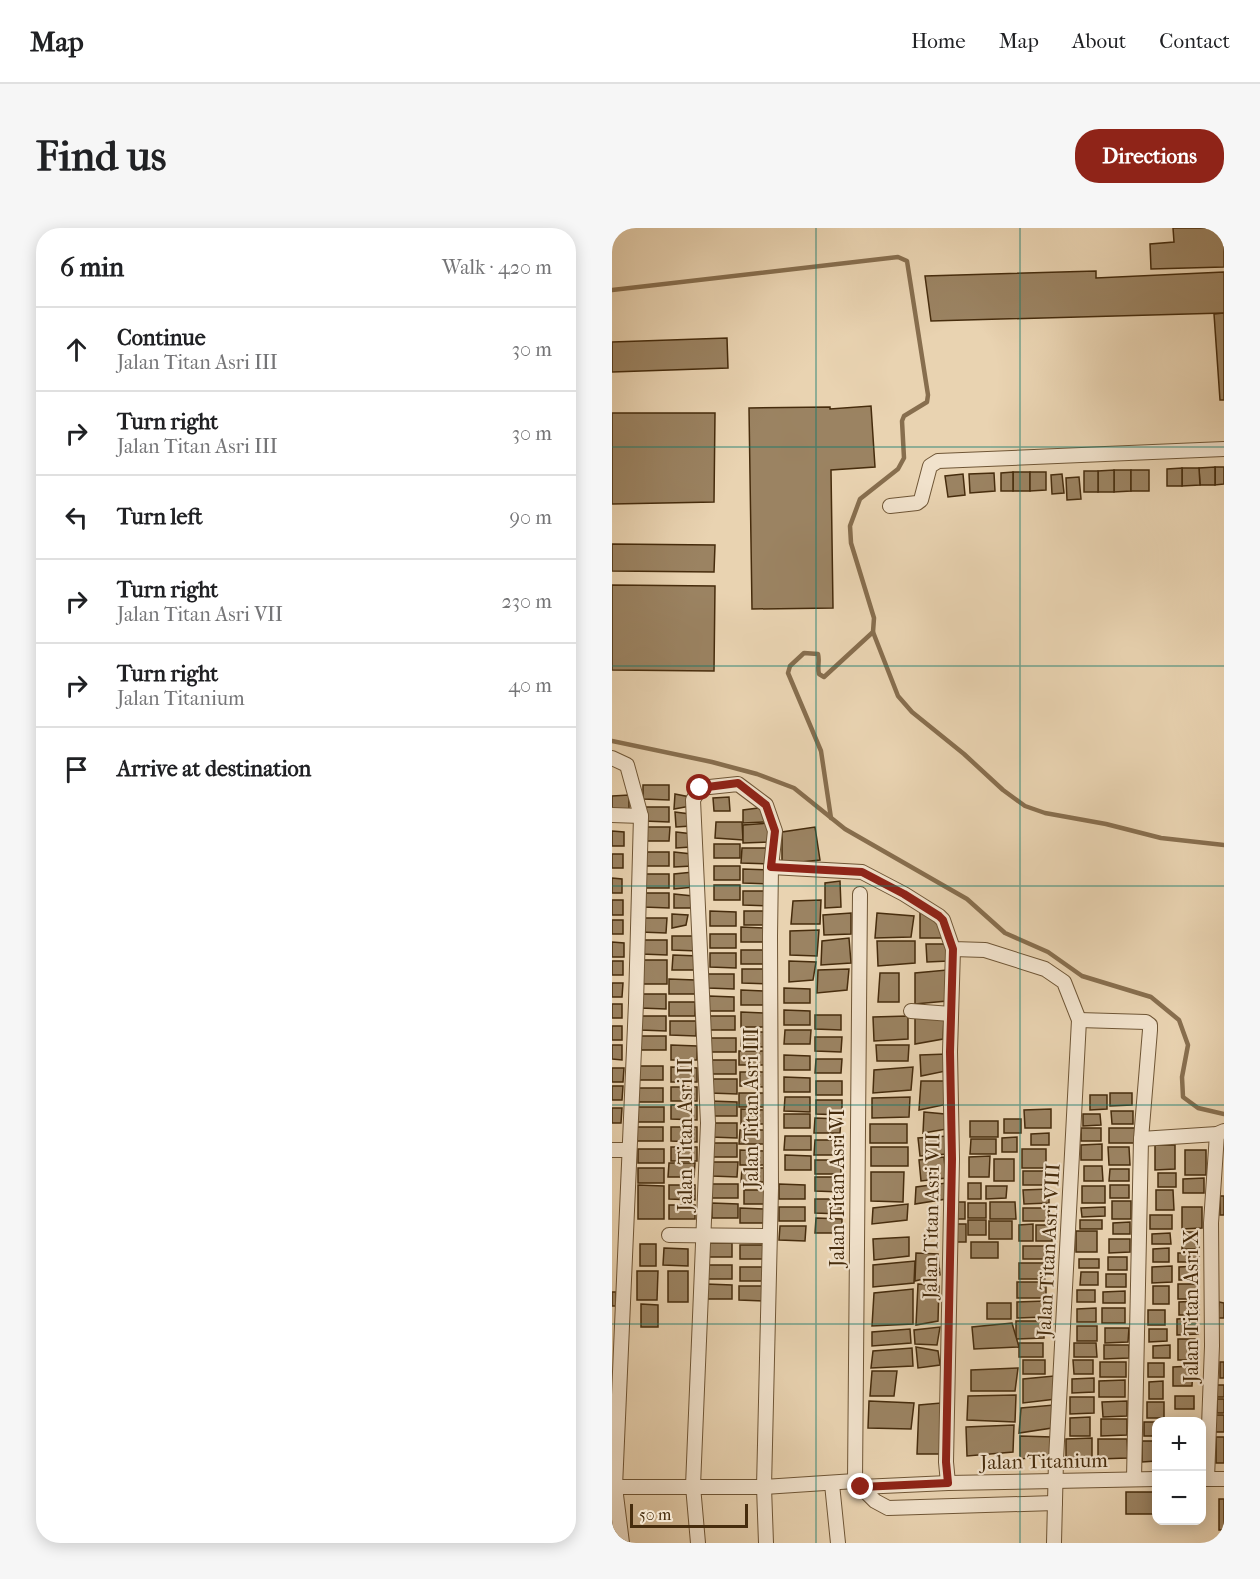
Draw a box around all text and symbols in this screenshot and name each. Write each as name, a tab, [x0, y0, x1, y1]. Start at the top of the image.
text: Map	[30, 25, 84, 58]
text: Home	[911, 29, 966, 53]
text: Map	[999, 29, 1039, 53]
text: About	[1072, 29, 1126, 53]
text: Contact	[1159, 29, 1230, 53]
button: Directions	[1075, 129, 1224, 183]
text: Find us	[36, 132, 166, 181]
text: 6 min	[60, 252, 124, 283]
text: Walk · 420 m	[442, 256, 552, 279]
text: Continue	[117, 325, 206, 351]
icon: ahead	[60, 333, 93, 366]
text: 30 m	[512, 338, 552, 361]
text: Jalan Titan Asri III	[117, 351, 278, 374]
text: Turn right	[117, 409, 218, 435]
icon: right	[60, 417, 93, 450]
text: 30 m	[512, 422, 552, 445]
text: Jalan Titan Asri III	[117, 435, 278, 458]
icon: left	[60, 501, 93, 534]
text: Turn left	[117, 504, 203, 530]
text: 90 m	[510, 506, 552, 529]
text: Turn right	[117, 577, 218, 603]
icon: right	[60, 585, 93, 618]
text: 230 m	[502, 590, 552, 613]
text: Jalan Titan Asri VII	[117, 603, 283, 626]
text: Turn right	[117, 661, 218, 687]
icon: right	[60, 669, 93, 702]
text: 40 m	[508, 674, 552, 697]
text: Jalan Titanium	[117, 687, 245, 710]
icon: arrive	[60, 753, 93, 786]
text: Arrive at destination	[117, 756, 311, 782]
route start	[686, 774, 712, 800]
street label: Jalan Titan Asri III	[740, 1027, 763, 1190]
street label: Jalan Titan Asri II	[674, 1058, 697, 1213]
street label: Jalan Titan Asri VI	[826, 1109, 849, 1269]
street label: Jalan Titan Asri VII	[919, 1133, 944, 1301]
street label: Jalan Titan Asri VIII	[1032, 1162, 1065, 1339]
street label: Jalan Titan Asri X	[1180, 1229, 1203, 1384]
map controls	[1152, 1417, 1206, 1525]
button: +	[1152, 1417, 1206, 1471]
street label: Jalan Titanium	[978, 1449, 1108, 1474]
button: −	[1152, 1471, 1206, 1525]
route end	[847, 1473, 873, 1499]
scale bar	[630, 1501, 748, 1528]
text: 50 m	[639, 1505, 671, 1524]

